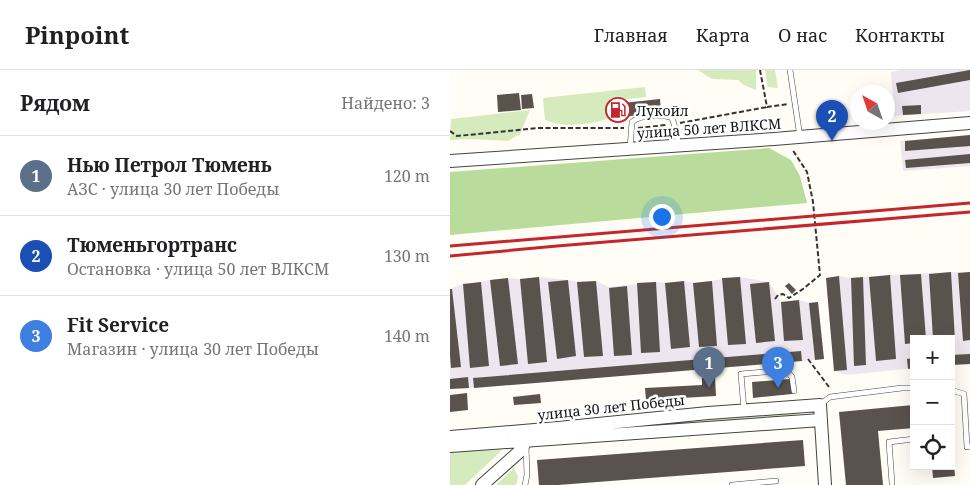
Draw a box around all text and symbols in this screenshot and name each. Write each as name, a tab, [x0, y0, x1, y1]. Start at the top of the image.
text: Pinpoint	[25, 18, 129, 51]
text: Главная	[594, 23, 668, 47]
text: Карта	[696, 23, 750, 47]
text: О нас	[778, 23, 827, 47]
text: Контакты	[855, 23, 945, 47]
north arrow	[850, 85, 895, 130]
text: Рядом	[20, 89, 90, 117]
text: Найдено: 3	[341, 92, 430, 114]
fuel station icon: Лукойл	[605, 97, 631, 123]
pin: 2	[816, 100, 848, 141]
place label: Лукойл	[636, 101, 689, 120]
street label: улица 50 лет ВЛКСМ	[636, 113, 782, 143]
text: Нью Петрол Тюмень	[67, 152, 271, 178]
text: 1	[31, 165, 41, 187]
text: 120 m	[384, 165, 430, 187]
text: АЗС · улица 30 лет Победы	[67, 178, 279, 200]
your location	[649, 204, 675, 230]
text: Тюменьгортранс	[67, 232, 237, 258]
text: 2	[31, 245, 41, 267]
text: 130 m	[384, 245, 430, 267]
text: Остановка · улица 50 лет ВЛКСМ	[67, 258, 329, 280]
text: Fit Service	[67, 312, 169, 338]
text: 3	[31, 325, 41, 347]
text: 140 m	[384, 325, 430, 347]
map controls	[910, 335, 955, 470]
button: +	[910, 335, 955, 380]
text: Магазин · улица 30 лет Победы	[67, 338, 319, 360]
pin: 1	[693, 347, 725, 388]
pin: 3	[762, 347, 794, 388]
button: −	[910, 380, 955, 425]
street label: улица 30 лет Победы	[536, 390, 686, 424]
button: locate	[910, 425, 955, 470]

